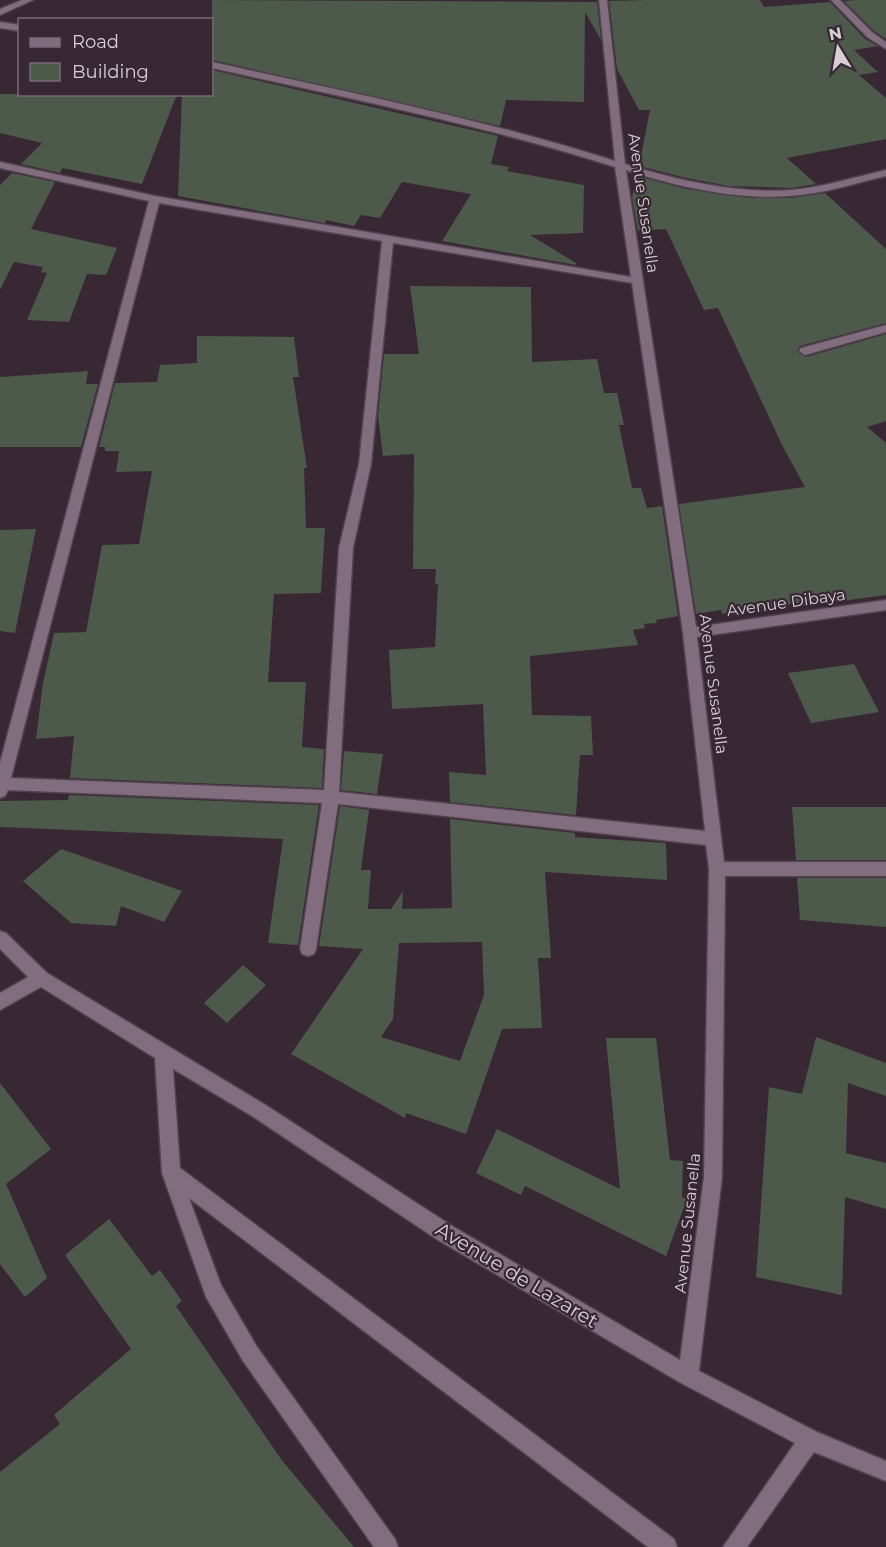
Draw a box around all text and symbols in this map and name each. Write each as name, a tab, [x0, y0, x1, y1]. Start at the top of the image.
legend	[18, 18, 213, 96]
north arrow	[808, 18, 868, 78]
text: N	[827, 23, 843, 44]
text: Road	[72, 31, 119, 53]
text: Building	[72, 61, 149, 83]
street label: Avenue Susanella	[624, 132, 663, 274]
street label: Avenue Dibaya	[725, 585, 847, 620]
street label: Avenue Susanella	[695, 613, 732, 755]
street label: Avenue Susanella	[671, 1152, 704, 1294]
street label: Avenue de Lazaret	[431, 1217, 603, 1333]

